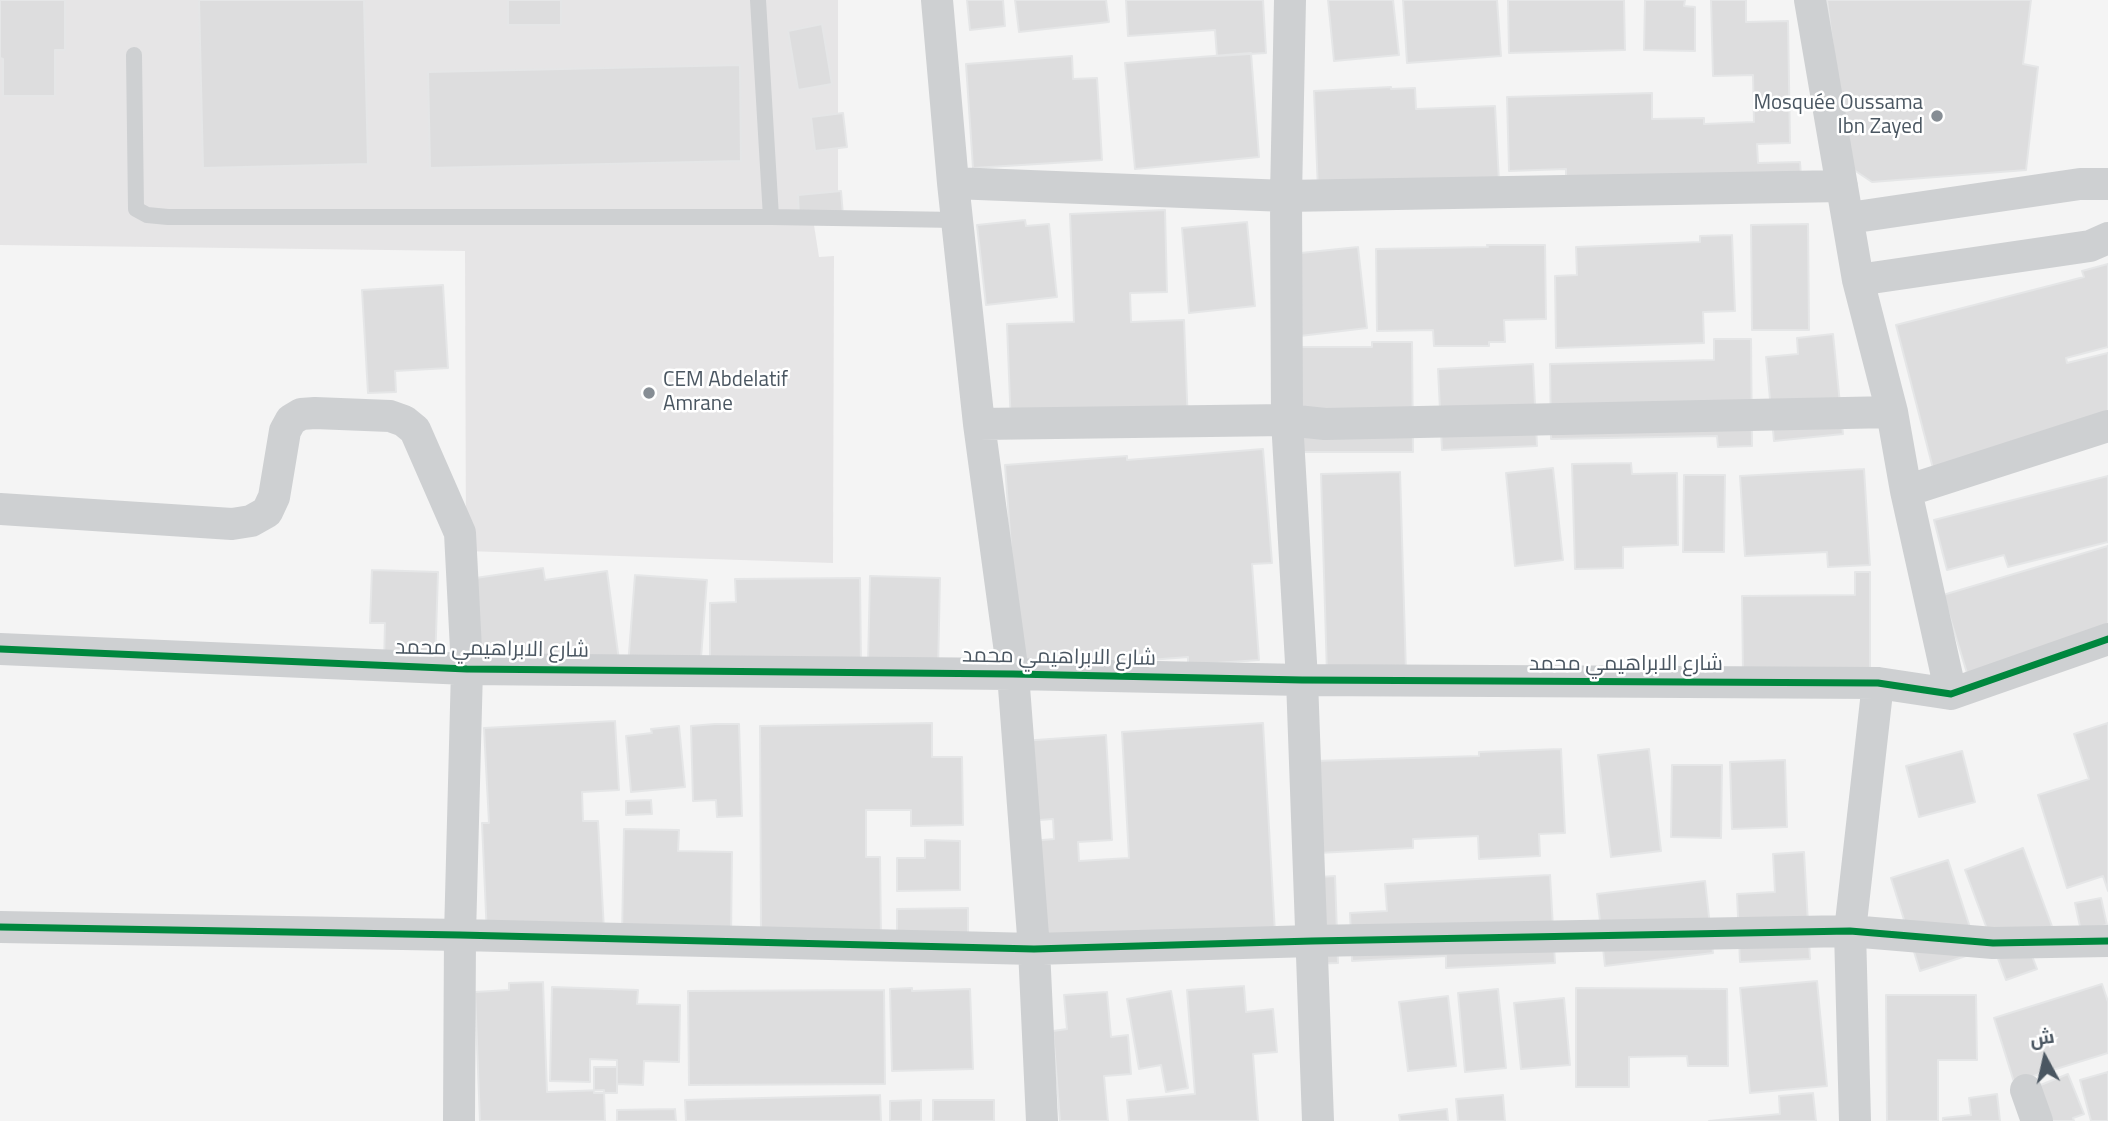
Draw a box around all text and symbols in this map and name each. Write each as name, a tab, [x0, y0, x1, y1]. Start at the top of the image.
place label: Mosquée Oussama Ibn Zayed	[1753, 91, 1923, 141]
marker: Mosquée Oussama Ibn Zayed	[1929, 108, 1945, 124]
place label: CEM Abdelatif Amrane	[663, 368, 788, 418]
marker: CEM Abdelatif Amrane	[641, 385, 657, 401]
street label: شارع الابراهيمي محمد	[395, 636, 589, 664]
street label: شارع الابراهيمي محمد	[962, 644, 1156, 672]
street label: شارع الابراهيمي محمد	[1529, 652, 1723, 678]
text: ش	[2028, 1021, 2056, 1053]
north arrow	[2010, 1023, 2080, 1093]

